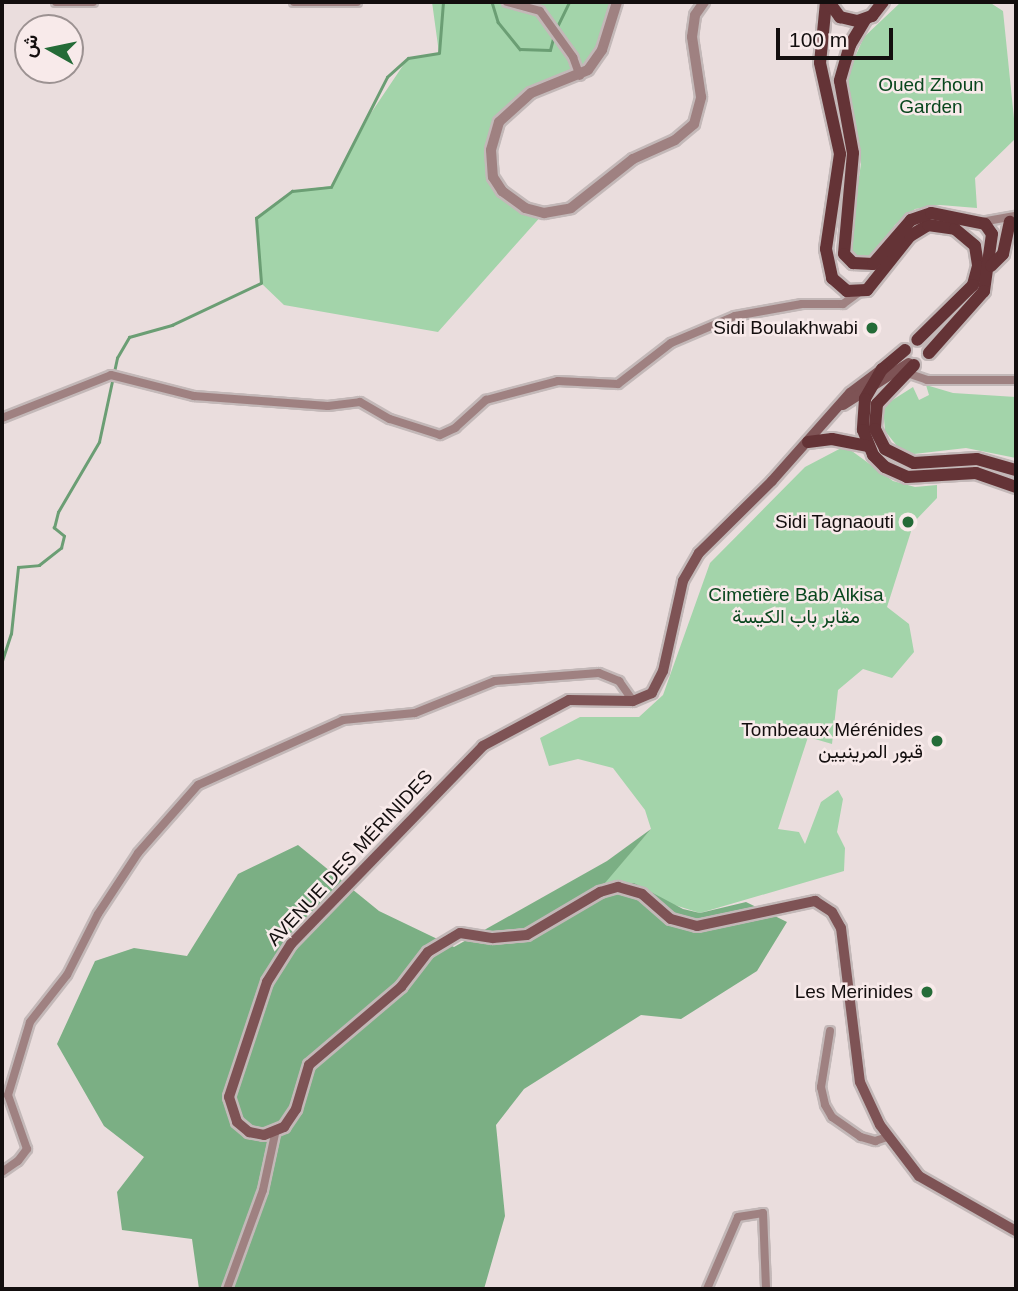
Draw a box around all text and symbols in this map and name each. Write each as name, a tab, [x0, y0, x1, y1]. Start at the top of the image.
north arrow	[14, 14, 84, 84]
scale bar	[780, 14, 897, 58]
text: 100 m	[789, 28, 847, 51]
text: ش	[18, 33, 42, 59]
park label: Oued Zhoun Garden	[878, 74, 984, 118]
place label: Sidi Boulakhwabi	[713, 317, 858, 339]
marker: Sidi Boulakhwabi	[864, 320, 880, 336]
place label: Sidi Tagnaouti	[775, 511, 894, 533]
marker: Sidi Tagnaouti	[900, 514, 916, 530]
park label: Cimetière Bab Alkisa مقابر باب الكيسة	[708, 584, 884, 628]
place label: Tombeaux Mérénides قبور المرينيين	[741, 719, 923, 763]
marker: Tombeaux Mérénides قبور المرينيين	[929, 733, 945, 749]
street label: AVENUE DES MÉRINIDES	[263, 765, 437, 951]
place label: Les Merinides	[795, 981, 913, 1003]
marker: Les Merinides	[919, 984, 935, 1000]

